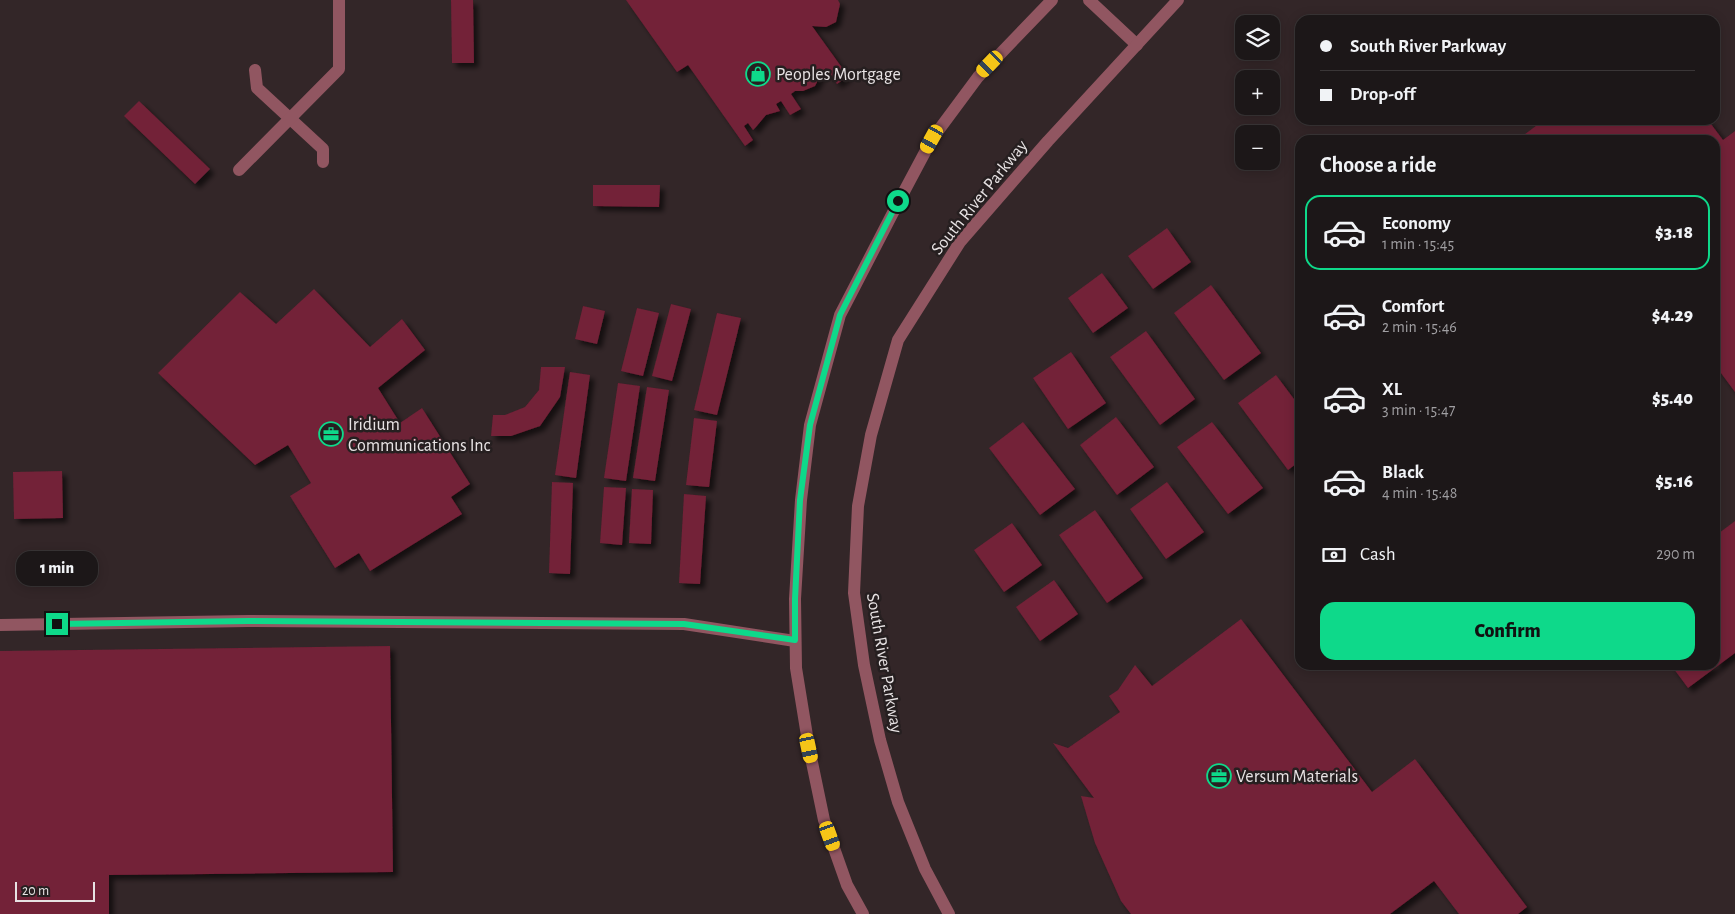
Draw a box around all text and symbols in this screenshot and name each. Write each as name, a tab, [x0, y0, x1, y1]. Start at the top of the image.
map controls	[1235, 15, 1280, 170]
button: layers	[1235, 15, 1280, 60]
text: South River Parkway	[1350, 37, 1506, 56]
car	[974, 48, 1005, 80]
shop icon: Peoples Mortgage	[745, 61, 771, 87]
place label: Peoples Mortgage	[776, 66, 901, 84]
button: +	[1235, 70, 1280, 115]
text: Drop-off	[1350, 85, 1415, 104]
car	[918, 122, 945, 156]
button: −	[1235, 125, 1280, 170]
street label: South River Parkway	[928, 137, 1032, 258]
text: Choose a ride	[1320, 154, 1436, 176]
route start	[887, 190, 909, 212]
icon: car	[1322, 210, 1367, 255]
text: Economy	[1382, 214, 1451, 233]
text: $3.18	[1655, 223, 1693, 242]
text: 1 min · 15:45	[1382, 236, 1454, 252]
icon: car	[1322, 293, 1367, 338]
text: Comfort	[1382, 297, 1444, 316]
text: $4.29	[1652, 306, 1693, 325]
text: 2 min · 15:46	[1382, 319, 1457, 335]
icon: car	[1322, 376, 1367, 421]
text: XL	[1382, 380, 1402, 399]
text: $5.40	[1652, 389, 1693, 408]
text: 3 min · 15:47	[1382, 402, 1455, 418]
place label: Iridium Communications Inc	[348, 416, 491, 455]
office icon: Iridium Communications Inc	[318, 421, 344, 447]
icon: car	[1322, 459, 1367, 504]
text: Black	[1382, 463, 1424, 482]
text: $5.16	[1655, 472, 1693, 491]
text: 4 min · 15:48	[1382, 485, 1457, 501]
icon: cash	[1320, 541, 1348, 569]
text: Cash	[1360, 545, 1396, 564]
text: 290 m	[1656, 546, 1695, 562]
callout: 1 min	[16, 552, 98, 586]
text: 1 min	[40, 560, 74, 576]
street label: South River Parkway	[863, 592, 905, 735]
button: Confirm	[1320, 602, 1695, 660]
route end	[46, 613, 68, 635]
car	[798, 732, 819, 764]
office icon: Versum Materials	[1206, 763, 1232, 789]
place label: Versum Materials	[1236, 768, 1358, 786]
car	[817, 819, 842, 853]
scale bar	[15, 879, 95, 902]
text: 20 m	[22, 884, 49, 898]

